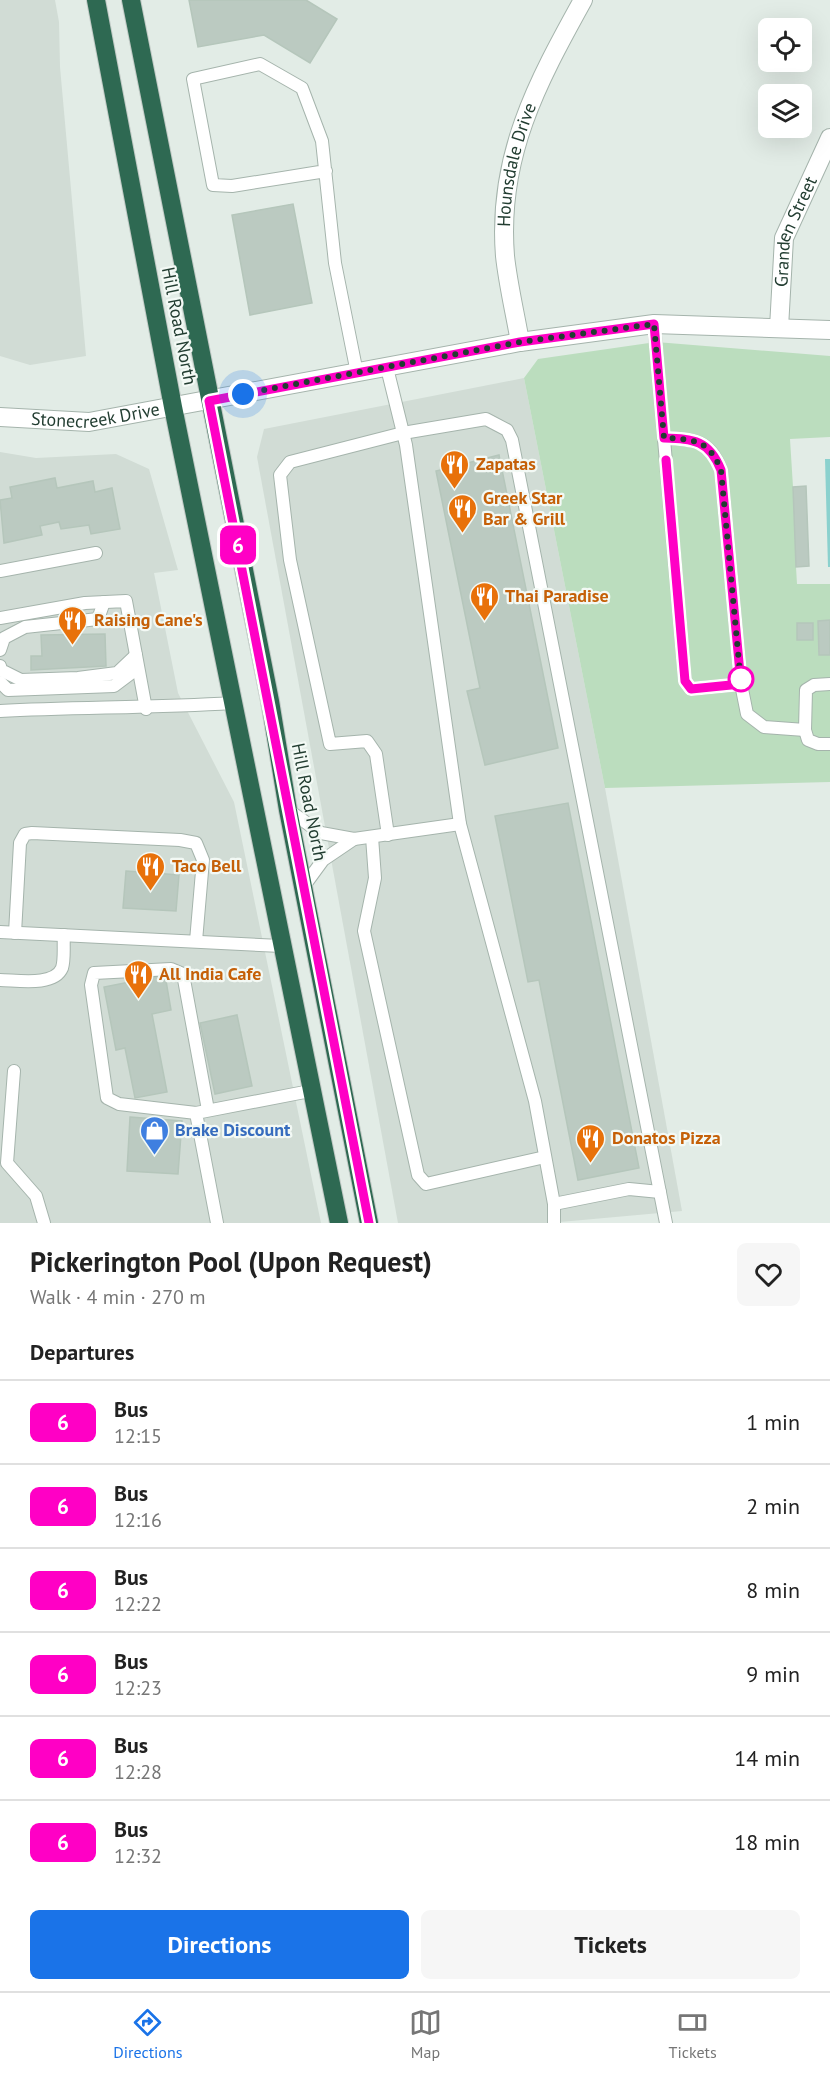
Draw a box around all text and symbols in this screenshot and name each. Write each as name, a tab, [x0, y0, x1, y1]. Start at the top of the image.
map controls	[758, 18, 812, 138]
button: locate	[758, 18, 812, 72]
button: layers	[758, 84, 812, 138]
street label: Hounsdale Drive	[492, 99, 541, 227]
street label: Granden Street	[769, 172, 822, 287]
street label: Hill Road North	[157, 265, 202, 387]
your location	[228, 379, 258, 409]
street label: Stonecreek Drive	[31, 397, 161, 433]
restaurant icon: Zapatas	[439, 448, 471, 490]
place label: Zapatas	[476, 452, 536, 475]
place label: Greek Star Bar & Grill	[483, 486, 566, 530]
restaurant icon: Greek Star Bar & Grill	[446, 492, 478, 534]
line badge: 6	[218, 526, 258, 564]
text: 6	[232, 532, 244, 559]
restaurant icon: Thai Paradise	[468, 580, 500, 622]
place label: Thai Paradise	[505, 584, 609, 607]
restaurant icon: Raising Cane's	[57, 604, 89, 646]
place label: Raising Cane's	[94, 608, 203, 631]
unlabelled marker	[728, 666, 754, 692]
street label: Hill Road North	[287, 741, 332, 863]
restaurant icon: Taco Bell	[135, 850, 167, 892]
place label: Taco Bell	[172, 854, 242, 877]
restaurant icon: All India Cafe	[122, 958, 154, 1000]
place label: All India Cafe	[159, 962, 261, 985]
shop icon: Brake Discount	[138, 1114, 170, 1156]
place label: Brake Discount	[175, 1118, 291, 1141]
restaurant icon: Donatos Pizza	[575, 1122, 607, 1164]
place label: Donatos Pizza	[612, 1126, 721, 1149]
text: Pickerington Pool (Upon Request)	[30, 1243, 432, 1280]
button: heart	[737, 1243, 800, 1306]
text: Walk · 4 min · 270 m	[30, 1284, 206, 1310]
text: Departures	[30, 1338, 134, 1366]
text: Bus	[114, 1395, 148, 1423]
text: 1 min	[746, 1408, 800, 1436]
text: 6	[57, 1409, 69, 1436]
text: 12:15	[114, 1423, 162, 1449]
text: Bus	[114, 1479, 148, 1507]
text: 2 min	[746, 1492, 800, 1520]
text: 6	[57, 1493, 69, 1520]
text: 12:16	[114, 1507, 162, 1533]
text: Bus	[114, 1563, 148, 1591]
text: 8 min	[746, 1576, 800, 1604]
text: 6	[57, 1577, 69, 1604]
text: 12:22	[114, 1591, 162, 1617]
text: Bus	[114, 1647, 148, 1675]
text: 9 min	[746, 1660, 800, 1688]
text: 6	[57, 1661, 69, 1688]
text: 12:23	[114, 1675, 162, 1701]
text: Bus	[114, 1731, 148, 1759]
text: 14 min	[734, 1744, 800, 1772]
text: 6	[57, 1745, 69, 1772]
text: 12:28	[114, 1759, 162, 1785]
text: Bus	[114, 1815, 148, 1843]
text: 18 min	[734, 1828, 800, 1856]
text: 6	[57, 1829, 69, 1856]
text: 12:32	[114, 1843, 162, 1869]
button: Directions	[30, 1910, 409, 1979]
button: Tickets	[421, 1910, 800, 1979]
tab: Directions	[113, 2006, 182, 2062]
tab: Map	[409, 2006, 442, 2062]
tab: Tickets	[669, 2006, 717, 2062]

